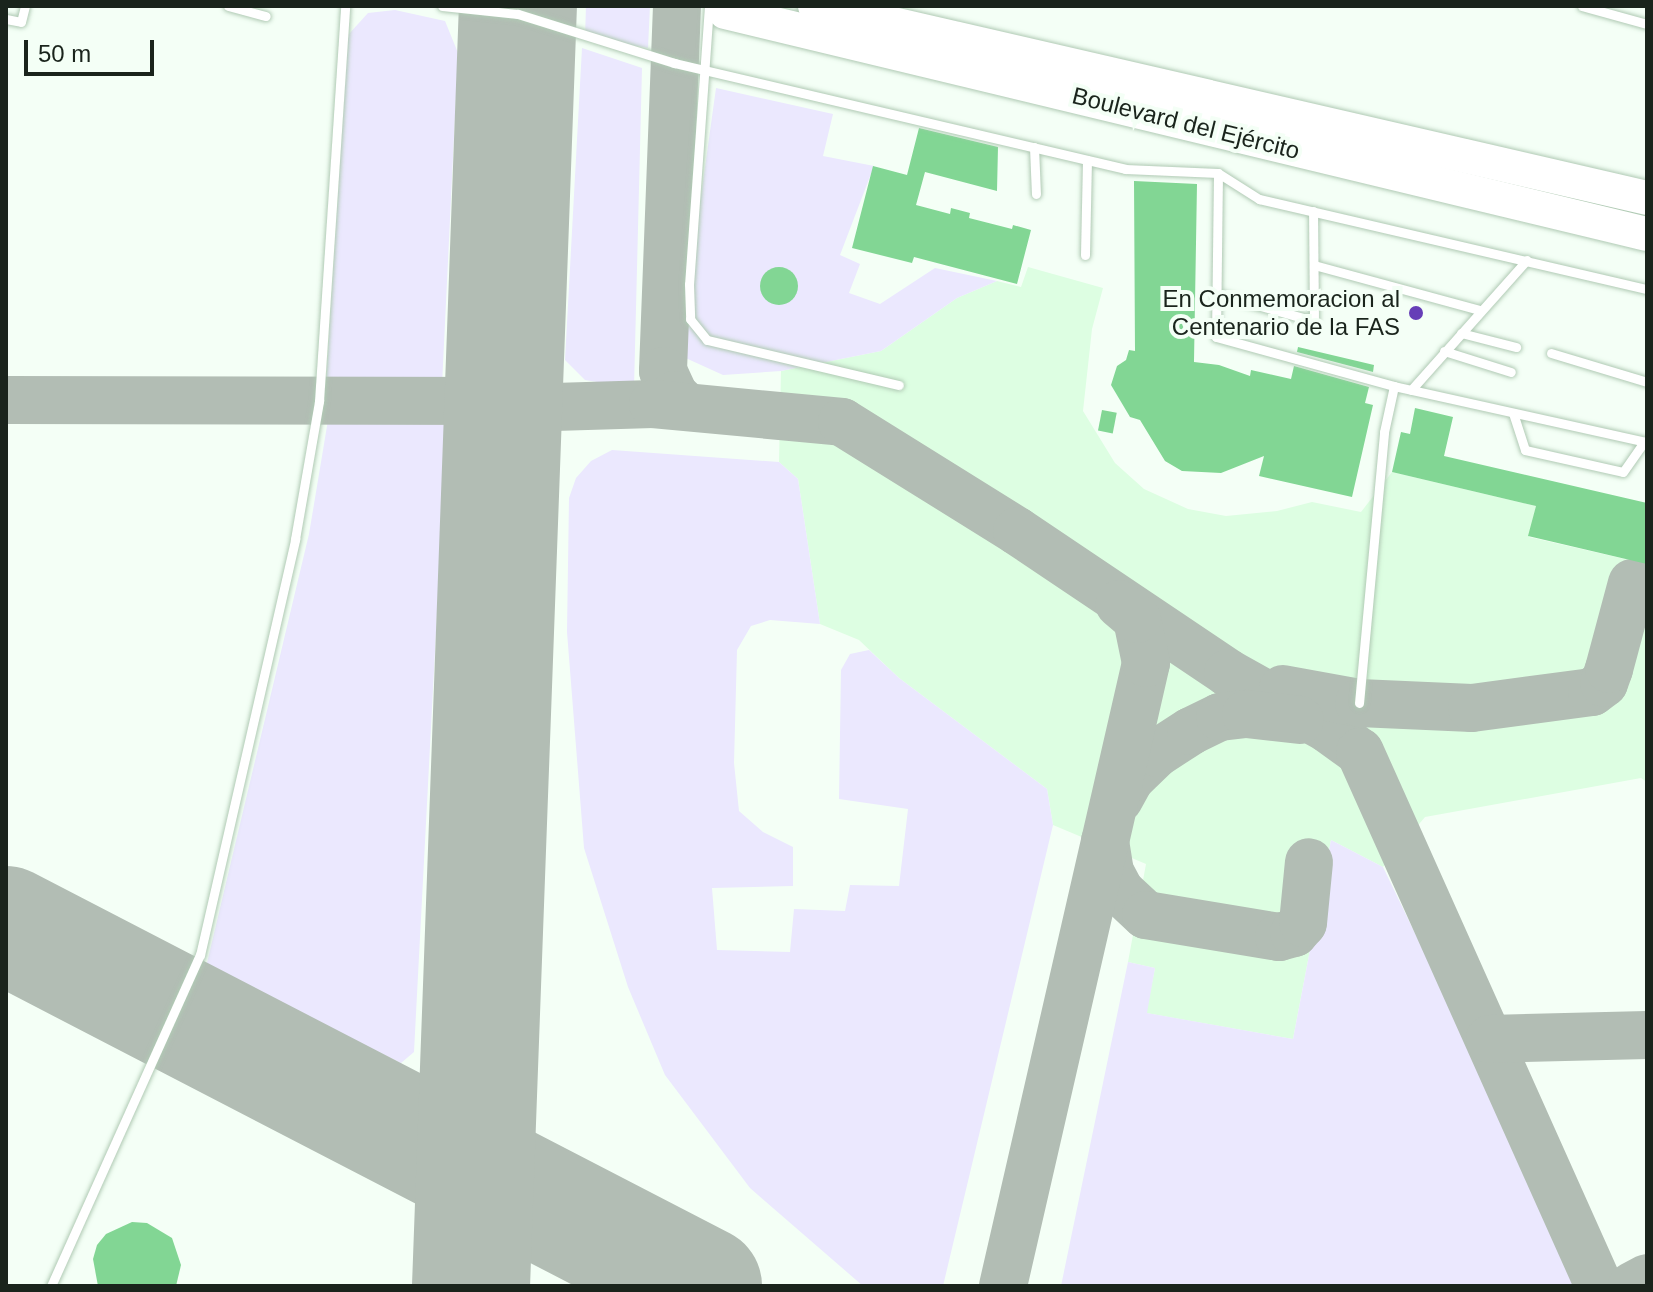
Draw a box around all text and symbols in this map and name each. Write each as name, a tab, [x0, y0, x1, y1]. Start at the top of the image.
scale bar	[28, 24, 158, 74]
text: 50 m	[38, 40, 91, 67]
street label: Boulevard del Ejército	[1069, 81, 1303, 165]
place label: En Conmemoracion al Centenario de la FAS	[1163, 285, 1400, 341]
marker: En Conmemoracion al Centenario de la FAS	[1407, 304, 1425, 322]

